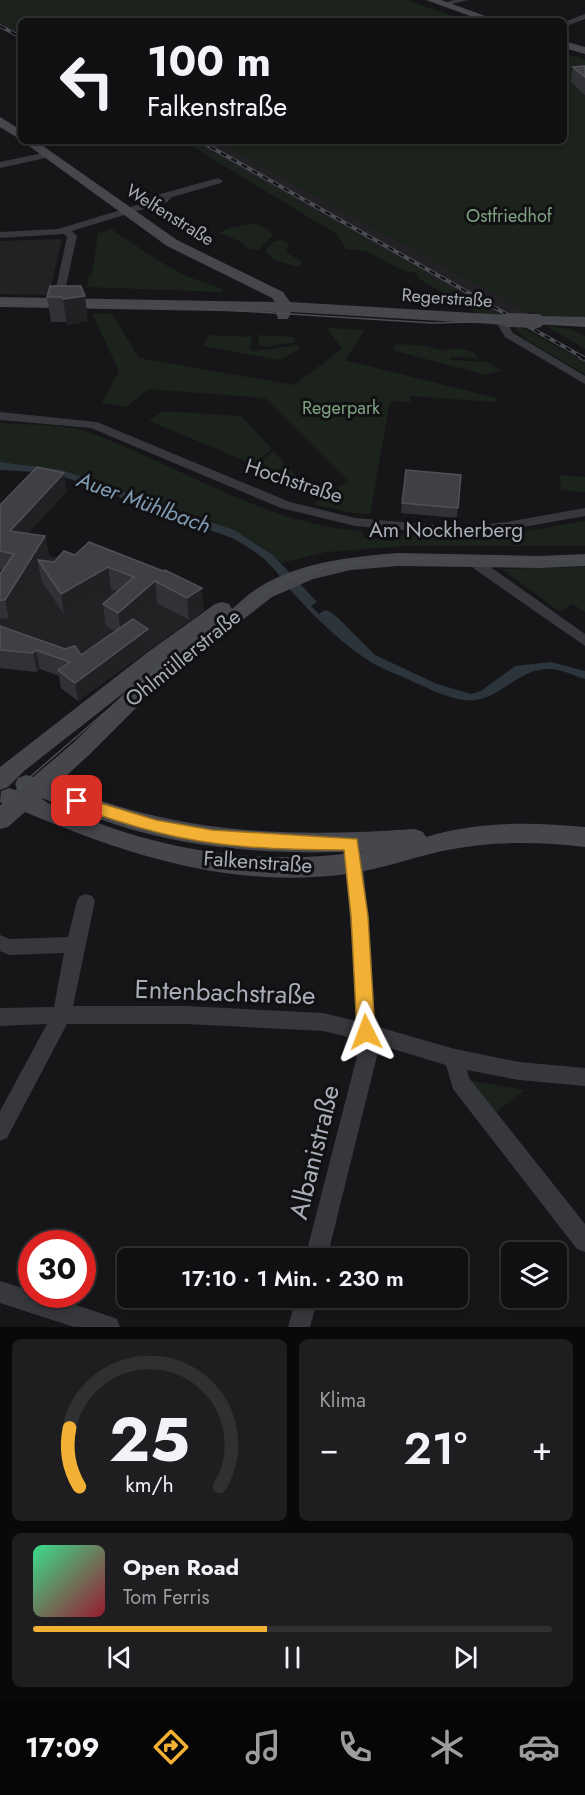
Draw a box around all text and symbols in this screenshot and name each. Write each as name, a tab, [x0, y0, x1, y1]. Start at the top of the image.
text: 100 m	[147, 31, 271, 92]
icon: left	[48, 42, 126, 120]
text: Falkenstraße	[147, 87, 287, 126]
street label: Welfenstraße	[121, 178, 219, 252]
park label: Ostfriedhof	[466, 203, 553, 229]
street label: Regerstraße	[401, 282, 493, 314]
park label: Regerpark	[302, 395, 380, 421]
street label: Hochstraße	[241, 451, 347, 511]
water label: Auer Mühlbach	[72, 463, 215, 541]
street label: Am Nockherberg	[369, 515, 523, 545]
street label: Ohlmüllerstraße	[119, 602, 247, 714]
pin	[51, 775, 102, 826]
icon: arrive	[60, 784, 93, 817]
street label: Falkenstraße	[203, 843, 314, 881]
street label: Entenbachstraße	[134, 970, 316, 1014]
position arrow	[334, 1000, 398, 1064]
street label: Albanistraße	[279, 1081, 349, 1223]
speed limit sign: 30	[18, 1230, 96, 1308]
map controls	[501, 1242, 567, 1308]
button: layers	[501, 1242, 567, 1308]
text: 17:10 · 1 Min. · 230 m	[181, 1262, 404, 1294]
text: Klima	[320, 1386, 366, 1415]
text: 25	[109, 1394, 190, 1484]
text: 21°	[404, 1416, 467, 1481]
text: −	[320, 1425, 339, 1472]
text: +	[532, 1425, 552, 1472]
text: km/h	[125, 1469, 173, 1500]
text: Open Road	[123, 1551, 239, 1583]
text: Tom Ferris	[123, 1583, 210, 1612]
icon: previous	[103, 1641, 136, 1674]
icon: pause	[276, 1641, 309, 1674]
icon: next	[449, 1641, 482, 1674]
icon: directions	[150, 1726, 192, 1768]
icon: music	[242, 1726, 284, 1768]
icon: phone	[334, 1726, 376, 1768]
icon: climate	[426, 1726, 468, 1768]
icon: car	[518, 1726, 560, 1768]
text: 17:09	[25, 1728, 100, 1767]

